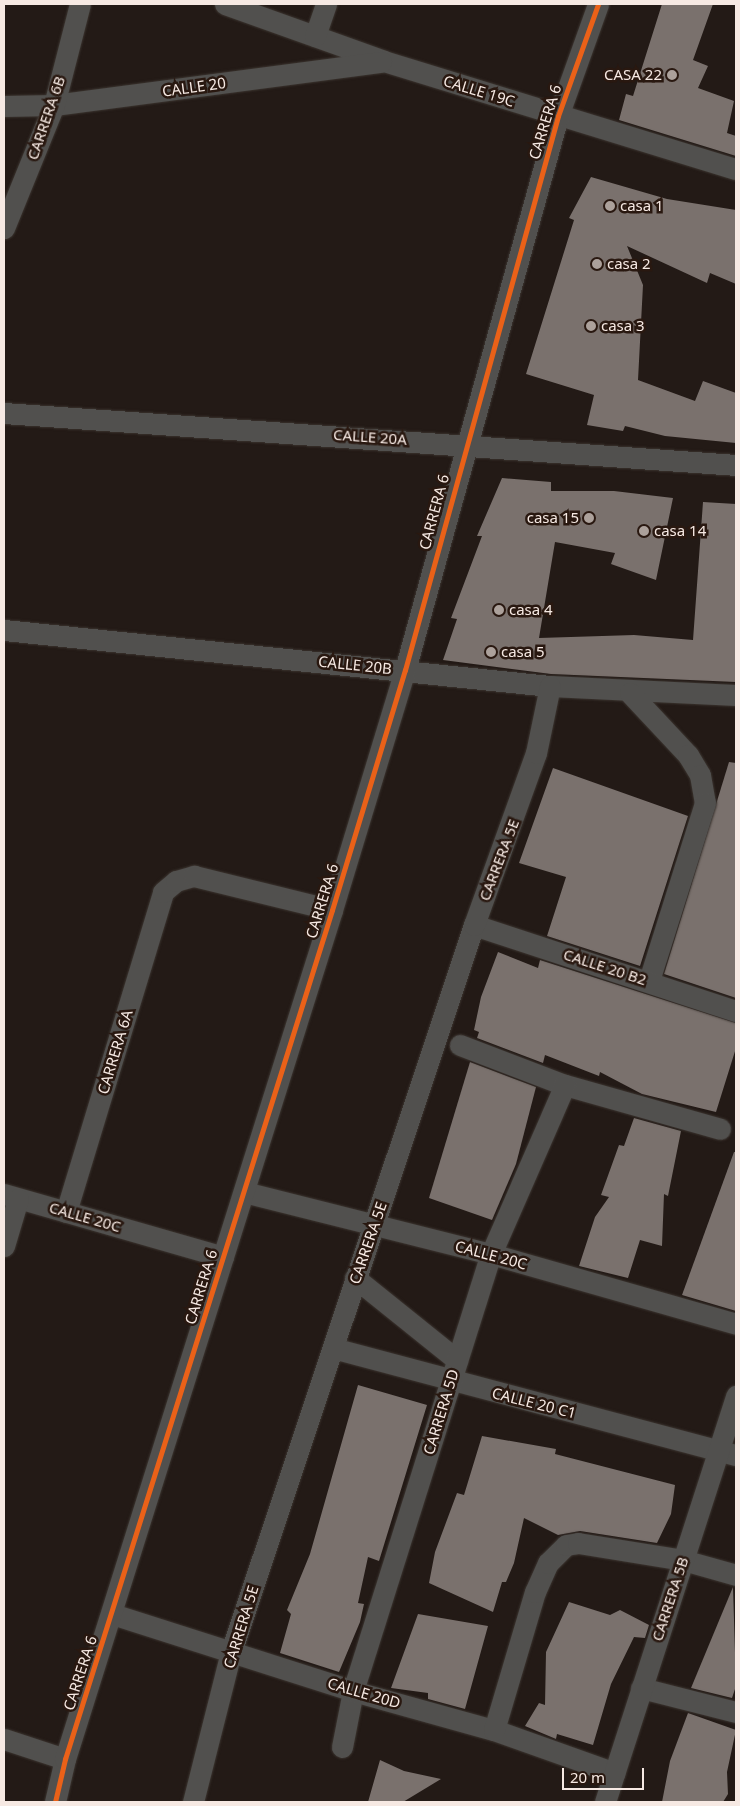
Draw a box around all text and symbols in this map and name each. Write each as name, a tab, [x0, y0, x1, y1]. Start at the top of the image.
place label: CASA 22	[604, 66, 662, 84]
marker: CASA 22	[666, 69, 678, 81]
street label: CALLE 19C	[441, 72, 517, 110]
street label: CARRERA 6B	[23, 74, 69, 162]
street label: CALLE 20	[161, 74, 227, 100]
street label: CARRERA 6	[525, 82, 565, 162]
place label: casa 1	[620, 197, 664, 215]
marker: casa 1	[604, 200, 616, 212]
place label: casa 2	[607, 255, 651, 273]
marker: casa 2	[591, 258, 603, 270]
place label: casa 3	[601, 317, 645, 335]
marker: casa 3	[585, 320, 597, 332]
street label: CALLE 20A	[333, 425, 407, 449]
street label: CARRERA 6	[415, 472, 453, 552]
place label: casa 15	[527, 509, 579, 527]
marker: casa 15	[583, 512, 595, 524]
place label: casa 14	[654, 522, 706, 540]
marker: casa 14	[638, 525, 650, 537]
place label: casa 4	[509, 601, 553, 619]
marker: casa 4	[493, 604, 505, 616]
place label: casa 5	[501, 643, 545, 661]
marker: casa 5	[485, 646, 497, 658]
street label: CALLE 20B	[317, 652, 393, 678]
street label: CARRERA 5E	[475, 817, 523, 903]
street label: CARRERA 6	[302, 861, 342, 941]
street label: CALLE 20 B2	[561, 945, 649, 989]
street label: CARRERA 6A	[94, 1008, 136, 1096]
street label: CALLE 20C	[47, 1198, 123, 1236]
street label: CARRERA 5E	[346, 1200, 390, 1286]
street label: CALLE 20C	[453, 1237, 529, 1273]
street label: CARRERA 6	[181, 1247, 221, 1327]
street label: CARRERA 5D	[419, 1367, 463, 1457]
street label: CALLE 20 C1	[490, 1384, 578, 1422]
street label: CARRERA 5B	[648, 1555, 692, 1643]
street label: CARRERA 5E	[220, 1583, 262, 1671]
street label: CARRERA 6	[59, 1633, 101, 1713]
street label: CALLE 20D	[325, 1674, 403, 1712]
scale bar	[565, 1758, 648, 1790]
text: 20 m	[570, 1767, 605, 1787]

